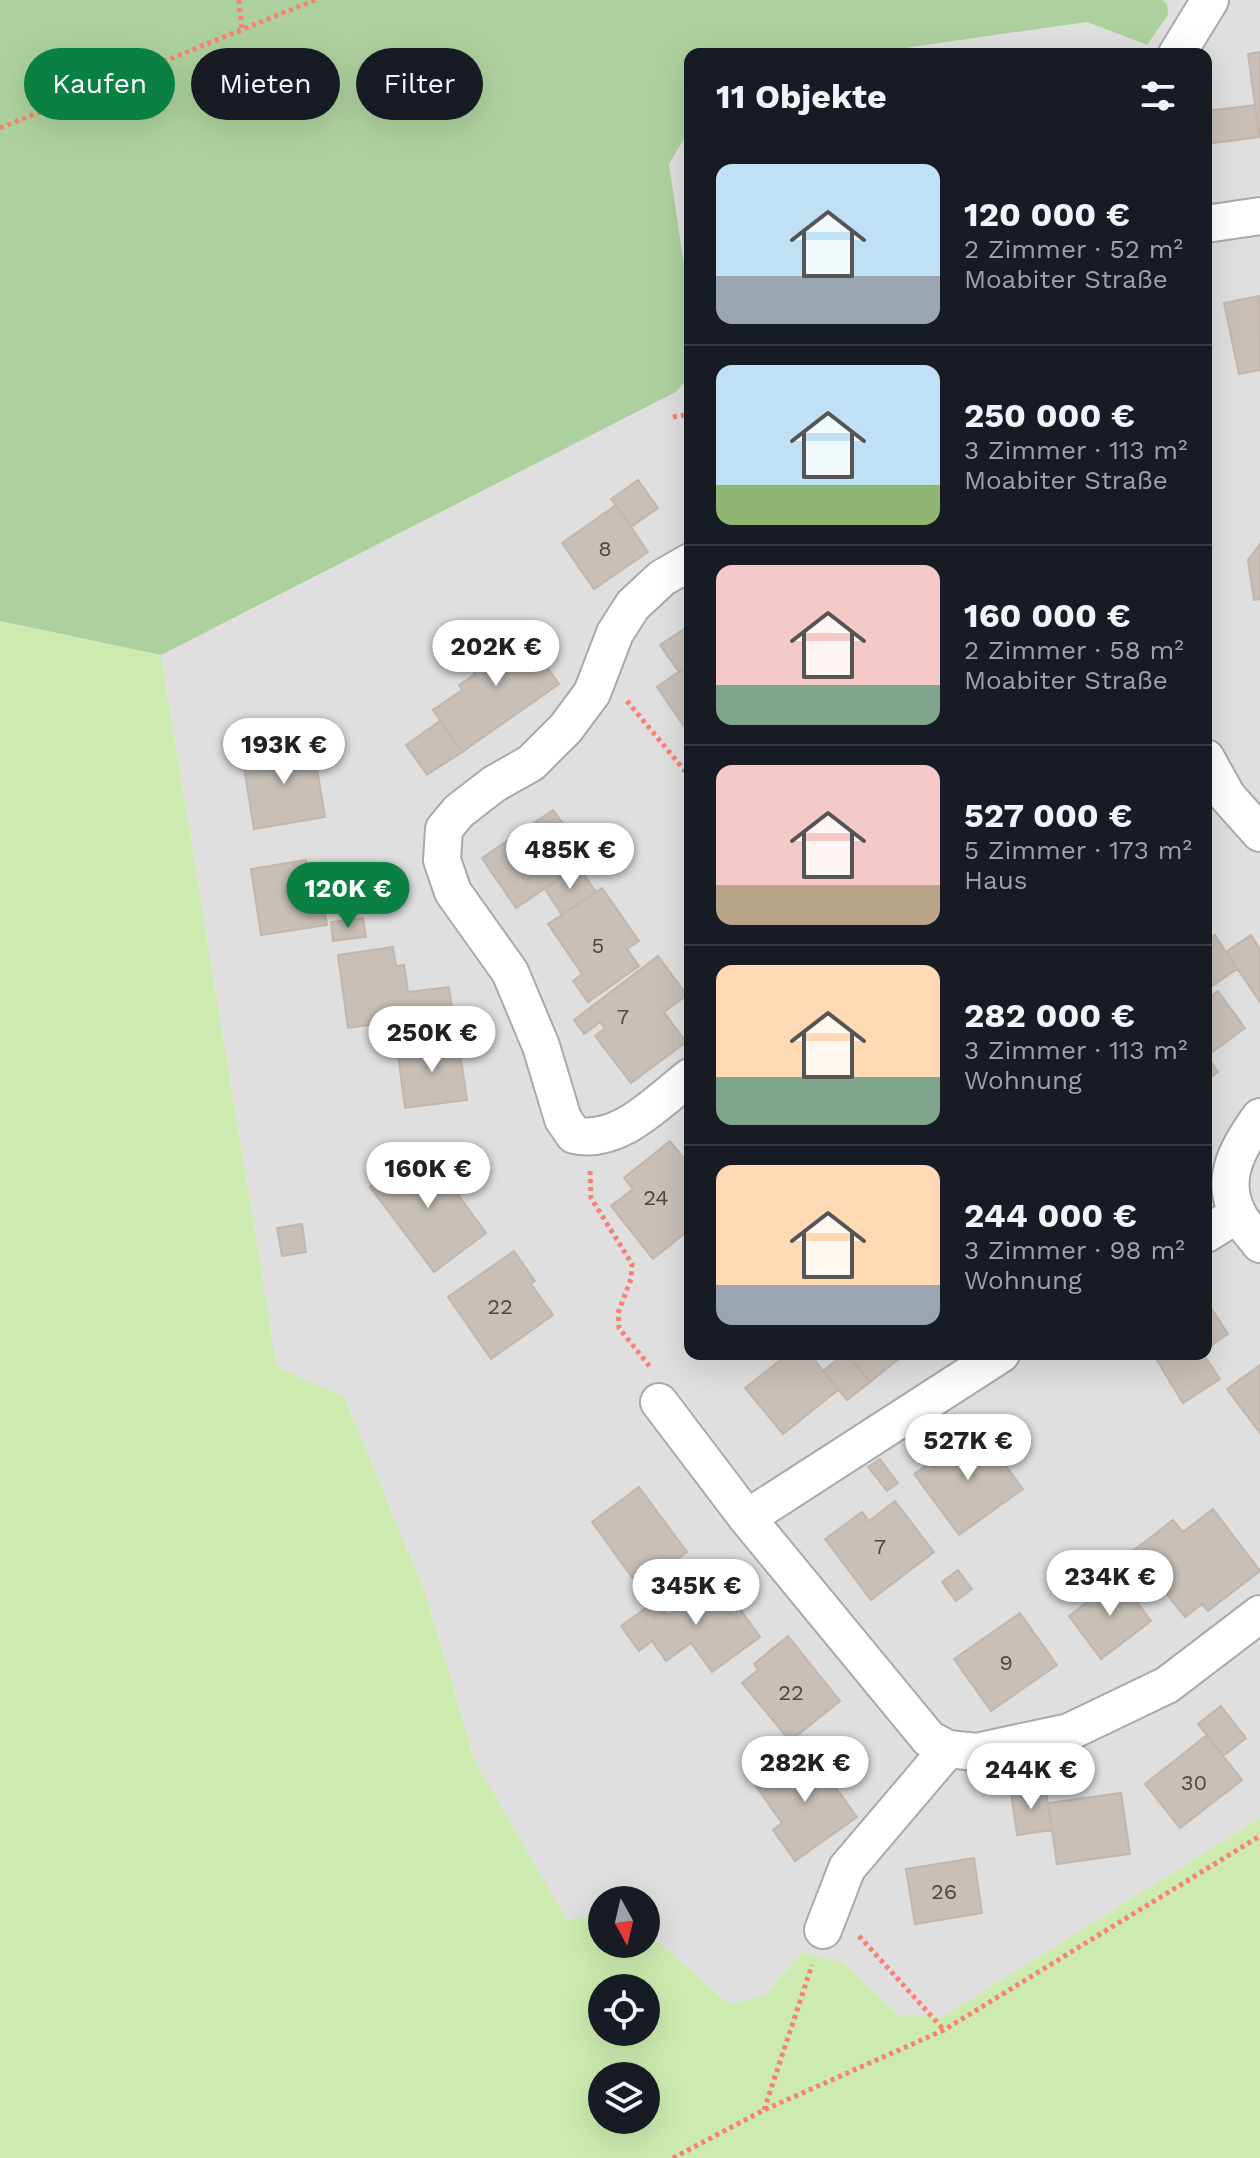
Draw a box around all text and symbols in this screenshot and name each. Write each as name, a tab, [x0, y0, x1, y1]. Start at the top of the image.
chip: Kaufen	[24, 48, 175, 120]
chip: Mieten	[191, 48, 340, 120]
chip: Filter	[356, 48, 483, 120]
icon: filters	[1136, 74, 1180, 118]
text: 11 Objekte	[716, 76, 887, 116]
text: 120 000 €	[964, 194, 1130, 234]
icon: home	[780, 196, 876, 292]
text: 2 Zimmer · 52 m²	[964, 234, 1183, 264]
text: Moabiter Straße	[964, 264, 1168, 294]
text: 250 000 €	[964, 395, 1135, 435]
icon: home	[780, 397, 876, 493]
text: 3 Zimmer · 113 m²	[964, 435, 1188, 465]
text: Moabiter Straße	[964, 465, 1168, 495]
house number: 8	[598, 536, 612, 561]
text: 160 000 €	[964, 595, 1131, 635]
icon: home	[780, 597, 876, 693]
pin: 202K €	[431, 620, 561, 688]
text: 202K €	[450, 631, 542, 661]
text: 2 Zimmer · 58 m²	[964, 635, 1184, 665]
text: Moabiter Straße	[964, 665, 1168, 695]
pin: 193K €	[219, 718, 349, 786]
text: 193K €	[241, 729, 327, 759]
text: 527 000 €	[964, 795, 1132, 835]
icon: home	[780, 797, 876, 893]
pin: 485K €	[505, 823, 635, 891]
text: 485K €	[524, 834, 616, 864]
text: 5 Zimmer · 173 m²	[964, 835, 1192, 865]
pin: 120K €	[283, 862, 413, 930]
text: Haus	[964, 865, 1027, 895]
text: 120K €	[304, 873, 392, 903]
house number: 5	[592, 933, 604, 958]
text: 282 000 €	[964, 995, 1135, 1035]
icon: home	[780, 997, 876, 1093]
house number: 7	[617, 1004, 629, 1029]
pin: 250K €	[367, 1006, 497, 1074]
text: 250K €	[387, 1017, 477, 1047]
text: 3 Zimmer · 113 m²	[964, 1035, 1188, 1065]
text: Wohnung	[964, 1065, 1082, 1095]
pin: 160K €	[363, 1142, 493, 1210]
text: 160K €	[384, 1153, 472, 1183]
house number: 24	[643, 1185, 669, 1210]
text: 244 000 €	[964, 1195, 1137, 1235]
icon: home	[780, 1197, 876, 1293]
text: 3 Zimmer · 98 m²	[964, 1235, 1185, 1265]
text: Wohnung	[964, 1265, 1082, 1295]
house number: 22	[487, 1294, 513, 1319]
pin: 527K €	[903, 1414, 1033, 1482]
text: 527K €	[923, 1425, 1013, 1455]
house number: 7	[874, 1534, 886, 1559]
pin: 234K €	[1045, 1550, 1175, 1618]
pin: 345K €	[631, 1559, 761, 1627]
text: 234K €	[1064, 1561, 1156, 1591]
text: 345K €	[651, 1570, 741, 1600]
house number: 9	[999, 1650, 1013, 1675]
house number: 22	[778, 1680, 804, 1705]
pin: 282K €	[740, 1736, 870, 1804]
pin: 244K €	[966, 1743, 1096, 1811]
text: 282K €	[760, 1747, 850, 1777]
text: 244K €	[985, 1754, 1077, 1784]
house number: 30	[1181, 1770, 1207, 1795]
house number: 26	[931, 1879, 957, 1904]
north arrow	[588, 1886, 660, 1958]
map controls	[588, 1886, 660, 2134]
button: locate	[588, 1974, 660, 2046]
button: layers	[588, 2062, 660, 2134]

